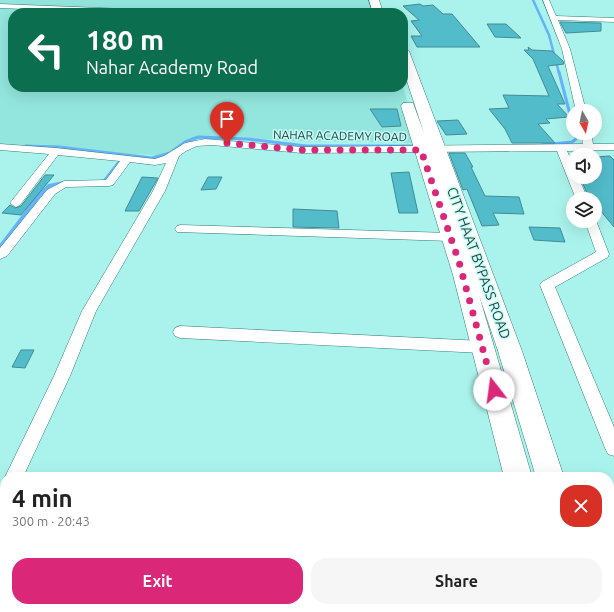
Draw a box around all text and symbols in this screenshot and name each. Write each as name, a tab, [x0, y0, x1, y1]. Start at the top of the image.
icon: left	[20, 24, 72, 76]
text: 180 m	[86, 24, 164, 55]
text: Nahar Academy Road	[86, 57, 258, 77]
pin	[210, 102, 244, 143]
north arrow	[566, 104, 602, 140]
map controls	[566, 104, 602, 228]
icon: arrive	[216, 108, 238, 130]
street label: NAHAR ACADEMY ROAD	[273, 128, 407, 143]
button: sound	[566, 148, 602, 184]
street label: CITY HAAT BYPASS ROAD	[444, 185, 514, 341]
button: layers	[566, 192, 602, 228]
position arrow	[473, 369, 515, 411]
text: 4 min	[12, 485, 73, 512]
button: close	[560, 485, 602, 527]
text: 300 m · 20:43	[12, 514, 90, 528]
button: Exit	[12, 558, 303, 604]
button: Share	[311, 558, 602, 604]

